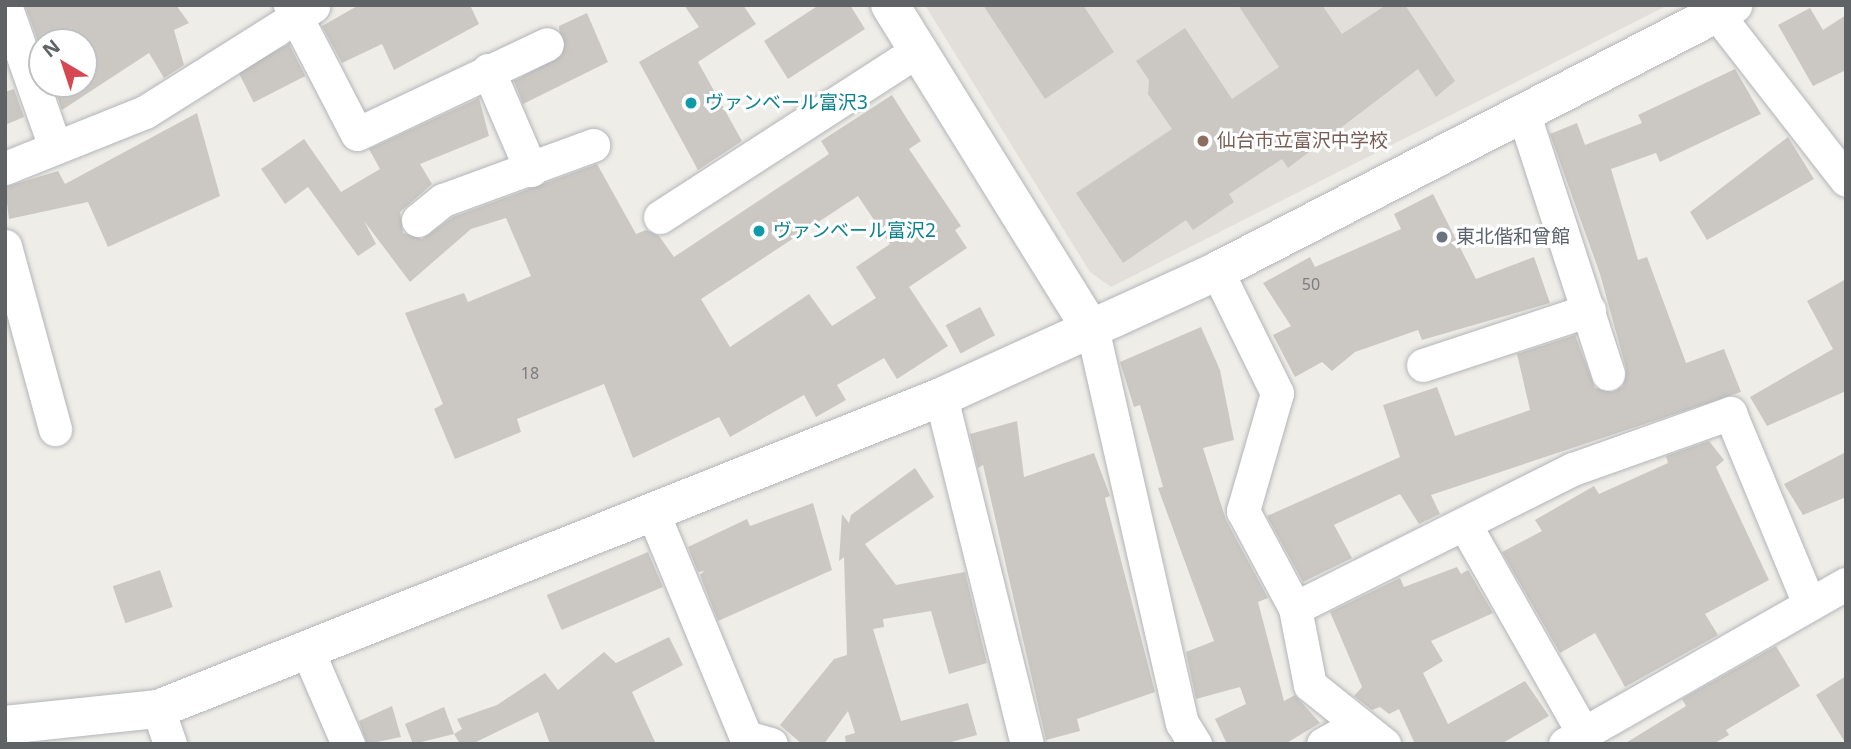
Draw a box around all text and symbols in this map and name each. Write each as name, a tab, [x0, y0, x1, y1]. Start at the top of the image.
north arrow	[28, 28, 98, 98]
text: N	[37, 33, 65, 63]
place label: ヴァンベール富沢3	[705, 92, 868, 114]
marker: ヴァンベール富沢3	[683, 95, 699, 111]
place label: 仙台市立富沢中学校	[1217, 130, 1388, 152]
marker: 仙台市立富沢中学校	[1195, 133, 1211, 149]
place label: ヴァンベール富沢2	[773, 220, 936, 242]
marker: ヴァンベール富沢2	[751, 223, 767, 239]
place label: 東北偕和曾館	[1456, 226, 1570, 248]
marker: 東北偕和曾館	[1434, 229, 1450, 245]
house number: 50	[1302, 274, 1320, 294]
house number: 18	[521, 363, 539, 383]

